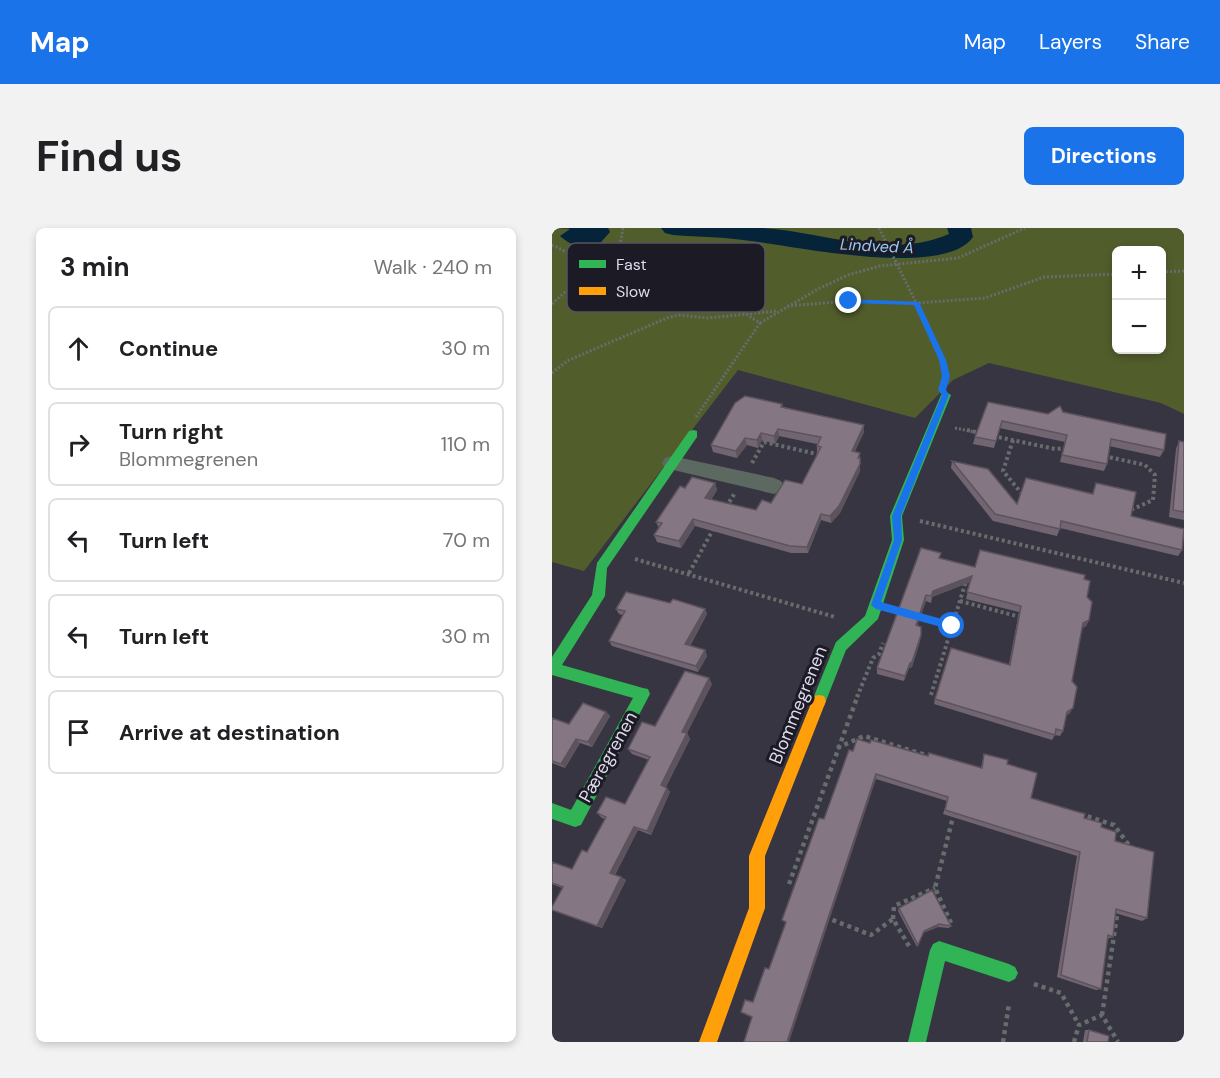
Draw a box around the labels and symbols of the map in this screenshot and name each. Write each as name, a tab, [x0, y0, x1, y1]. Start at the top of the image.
water label: Lindved Å	[839, 234, 915, 258]
legend	[567, 243, 765, 312]
text: Fast	[616, 254, 647, 275]
text: Slow	[616, 281, 650, 302]
route end	[835, 287, 861, 313]
route start	[938, 612, 964, 638]
street label: Blommegrenen	[763, 642, 833, 768]
street label: Pæregrenen	[573, 707, 643, 807]

